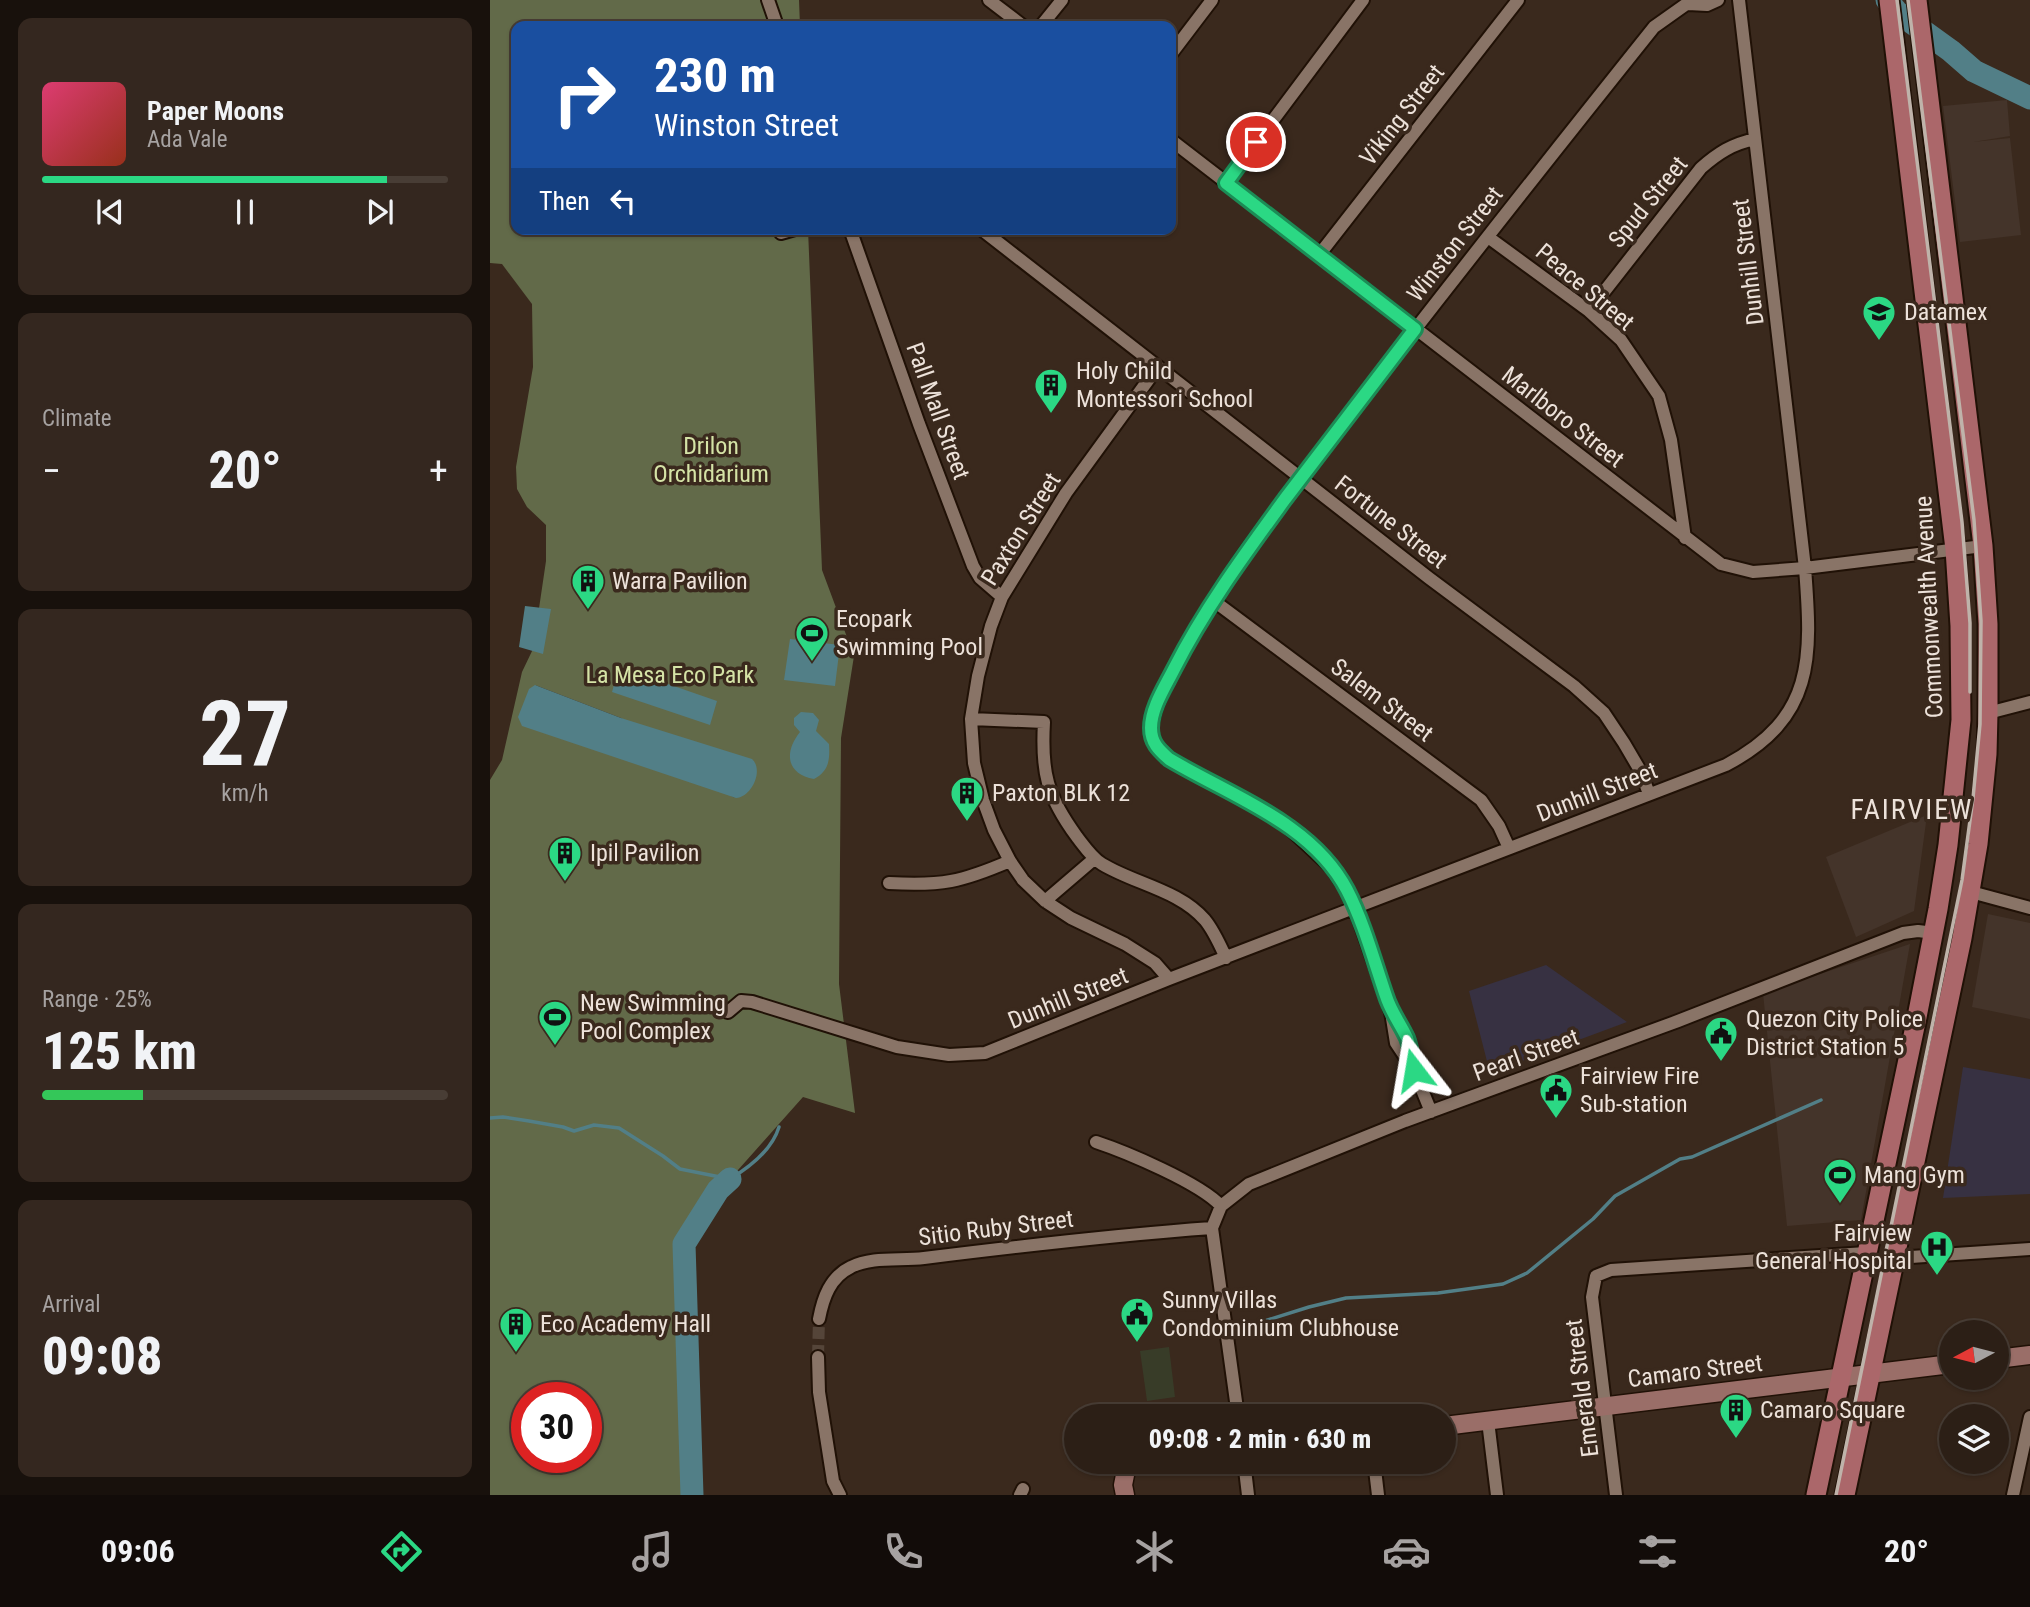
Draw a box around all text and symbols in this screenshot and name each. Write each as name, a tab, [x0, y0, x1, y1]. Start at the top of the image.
text: 230 m	[654, 47, 776, 104]
icon: right	[539, 49, 630, 140]
street label: Viking Street	[1354, 59, 1450, 171]
text: Paper Moons	[147, 96, 284, 126]
text: Winston Street	[654, 106, 839, 144]
pin	[1226, 112, 1286, 172]
icon: arrive	[1237, 123, 1275, 161]
text: Ada Vale	[147, 126, 227, 153]
street label: Spud Street	[1603, 151, 1693, 253]
street label: Winston Street	[1401, 181, 1509, 307]
icon: left	[604, 182, 642, 220]
text: Then	[539, 186, 590, 216]
icon: previous	[91, 193, 129, 231]
icon: pause	[226, 193, 264, 231]
icon: next	[361, 193, 399, 231]
street label: Dunhill Street	[1726, 197, 1770, 327]
street label: Peace Street	[1530, 238, 1640, 336]
school or university icon: Datamex	[1860, 293, 1898, 342]
place label: Datamex	[1904, 298, 1988, 326]
street label: Pall Mall Street	[900, 339, 976, 483]
place label: Holy Child Montessori School	[1076, 357, 1253, 413]
street label: Marlboro Street	[1496, 361, 1630, 473]
building icon: Holy Child Montessori School	[1032, 366, 1070, 415]
text: Climate	[42, 405, 112, 432]
park label: Drilon Orchidarium	[653, 432, 769, 488]
text: 20°	[208, 440, 282, 501]
text: −	[42, 449, 61, 493]
text: +	[429, 449, 448, 493]
street label: Paxton Street	[975, 468, 1067, 590]
street label: Fortune Street	[1329, 470, 1453, 574]
street label: Commonwealth Avenue	[1909, 495, 1949, 719]
building icon: Warra Pavilion	[569, 562, 607, 611]
place label: Warra Pavilion	[612, 567, 748, 595]
place label: Ecopark Swimming Pool	[836, 605, 983, 661]
sports icon: Ecopark Swimming Pool	[793, 614, 831, 663]
street label: Salem Street	[1325, 653, 1439, 747]
park label: La Mesa Eco Park	[586, 661, 755, 689]
text: 27	[199, 681, 291, 787]
street label: Dunhill Street	[1533, 756, 1661, 828]
building icon: Paxton BLK 12	[948, 774, 986, 823]
place label: Paxton BLK 12	[992, 779, 1130, 807]
text: km/h	[221, 780, 269, 807]
district label: FAIRVIEW	[1851, 793, 1973, 826]
building icon: Ipil Pavilion	[546, 834, 584, 883]
place label: Ipil Pavilion	[590, 839, 699, 867]
street label: Dunhill Street	[1004, 961, 1132, 1035]
text: Range · 25%	[42, 986, 152, 1013]
place label: New Swimming Pool Complex	[580, 989, 726, 1045]
sports icon: New Swimming Pool Complex	[536, 998, 574, 1047]
place label: Quezon City Police District Station 5	[1746, 1005, 1923, 1061]
public building icon: Quezon City Police District Station 5	[1702, 1014, 1740, 1063]
text: 125 km	[42, 1021, 197, 1082]
street label: Pearl Street	[1469, 1023, 1583, 1087]
position arrow	[1377, 1033, 1451, 1107]
place label: Fairview Fire Sub-station	[1580, 1062, 1699, 1118]
public building icon: Fairview Fire Sub-station	[1537, 1071, 1575, 1120]
sports icon: Mang Gym	[1821, 1156, 1859, 1205]
place label: Mang Gym	[1864, 1161, 1965, 1189]
street label: Sitio Ruby Street	[917, 1205, 1075, 1251]
place label: Fairview General Hospital	[1755, 1219, 1912, 1275]
hospital icon: Fairview General Hospital	[1918, 1228, 1956, 1277]
place label: Sunny Villas Condominium Clubhouse	[1162, 1286, 1399, 1342]
text: Arrival	[42, 1291, 101, 1318]
public building icon: Sunny Villas Condominium Clubhouse	[1118, 1295, 1156, 1344]
building icon: Eco Academy Hall	[497, 1305, 535, 1354]
place label: Eco Academy Hall	[540, 1310, 711, 1338]
street label: Emerald Street	[1560, 1317, 1604, 1459]
north arrow	[1939, 1320, 2009, 1390]
map controls	[1939, 1320, 2009, 1474]
text: 09:08	[42, 1326, 162, 1387]
street label: Camaro Street	[1626, 1349, 1764, 1393]
speed limit sign: 30	[511, 1382, 602, 1473]
building icon: Camaro Square	[1717, 1391, 1755, 1440]
place label: Camaro Square	[1760, 1396, 1905, 1424]
button: layers	[1939, 1404, 2009, 1474]
text: 09:08 · 2 min · 630 m	[1149, 1424, 1371, 1454]
icon: directions	[377, 1527, 426, 1576]
icon: music	[628, 1527, 677, 1576]
icon: phone	[879, 1527, 928, 1576]
icon: climate	[1130, 1527, 1179, 1576]
icon: car	[1382, 1527, 1431, 1576]
icon: filters	[1633, 1527, 1682, 1576]
text: 09:06	[101, 1532, 175, 1570]
text: 20°	[1884, 1532, 1929, 1570]

